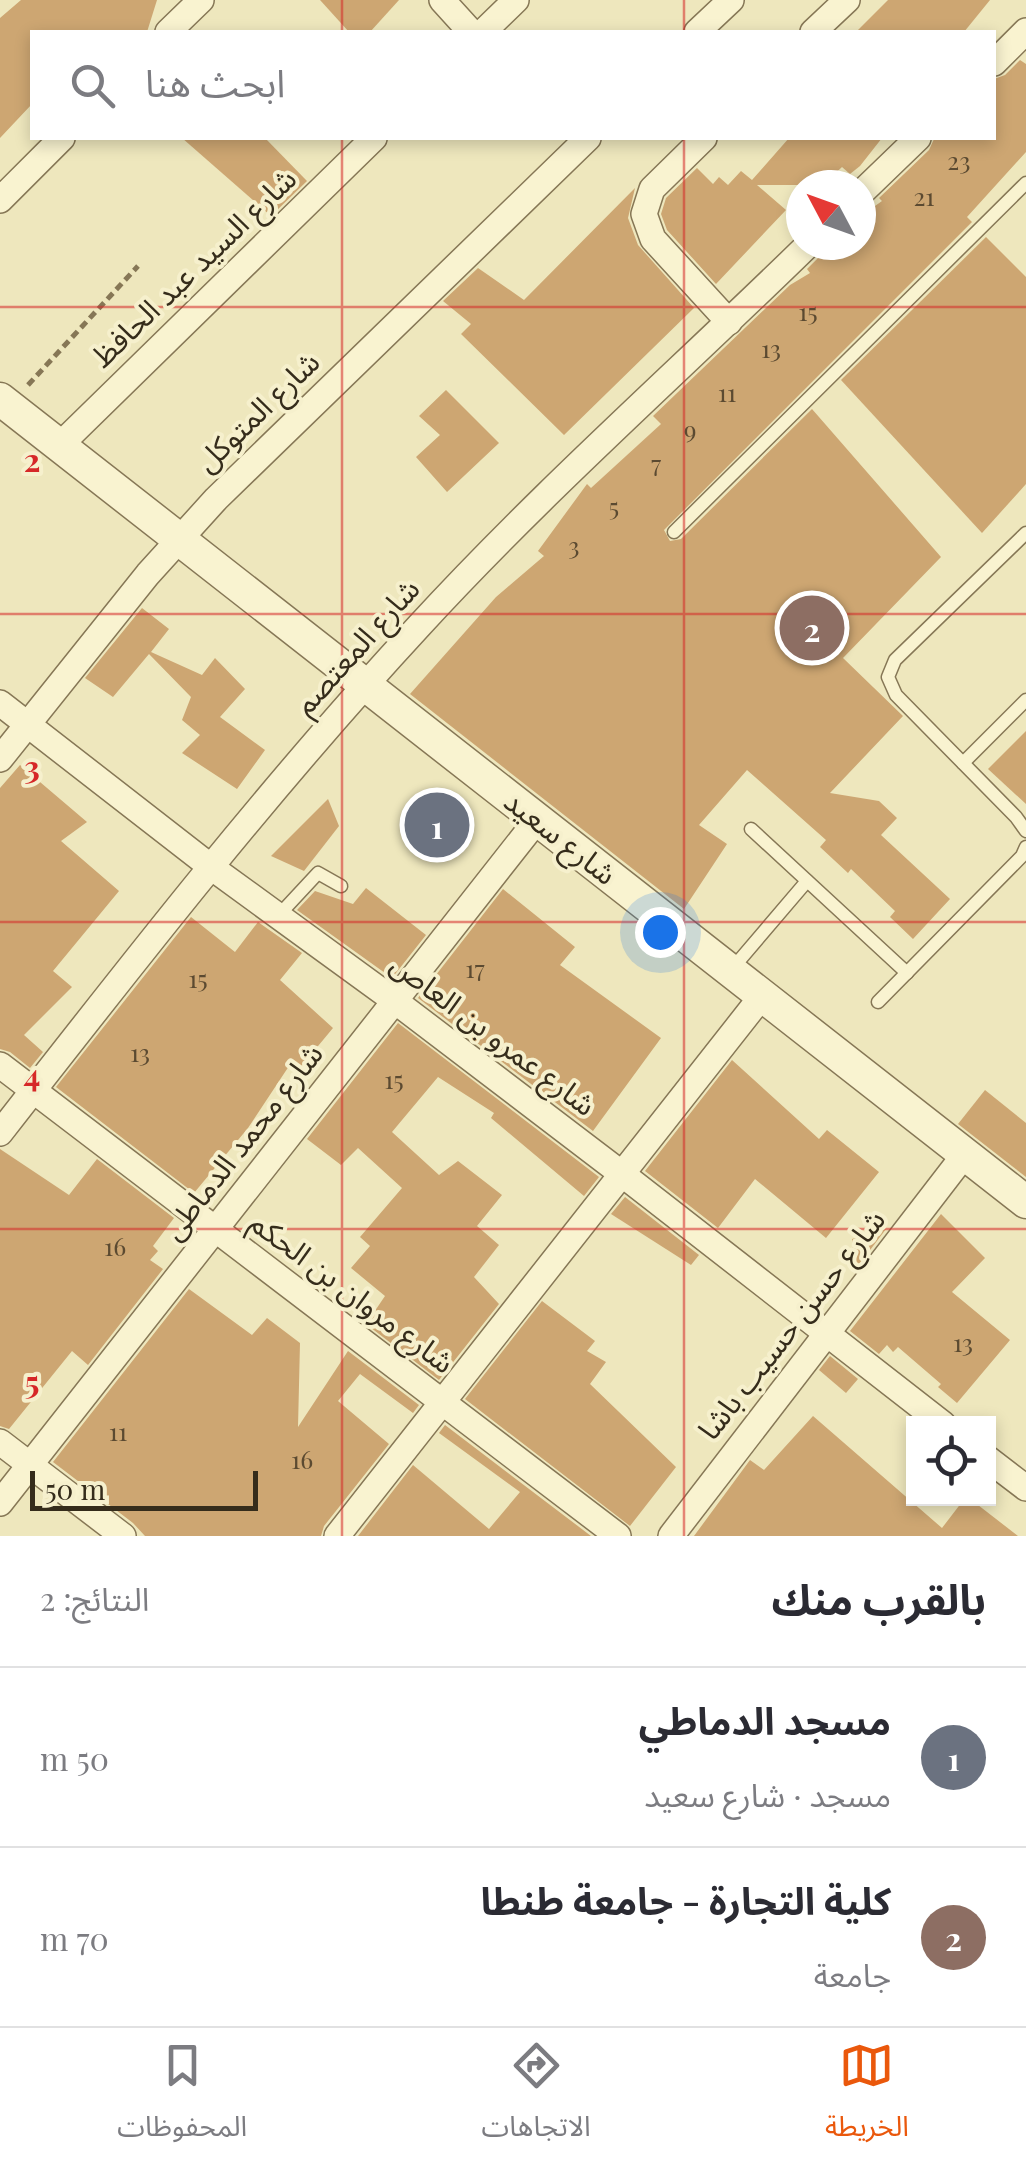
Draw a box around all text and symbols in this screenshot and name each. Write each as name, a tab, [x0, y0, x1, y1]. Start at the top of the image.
search box	[30, 30, 996, 140]
text: ابحث هنا	[145, 56, 285, 107]
icon: search	[65, 58, 120, 113]
house number: 23	[947, 143, 971, 176]
street label: شارع السيد عبد الحافظ	[81, 158, 307, 378]
north arrow	[786, 170, 876, 260]
house number: 21	[913, 179, 935, 212]
house number: 15	[798, 294, 818, 327]
house number: 13	[761, 331, 781, 364]
street label: شارع المتوكل	[186, 341, 330, 483]
house number: 11	[718, 375, 736, 408]
house number: 9	[684, 412, 696, 445]
text: 2	[24, 437, 40, 480]
house number: 7	[651, 446, 661, 479]
house number: 5	[609, 489, 619, 522]
house number: 3	[568, 528, 580, 561]
street label: شارع المعتصم	[284, 569, 431, 726]
pin: 2	[780, 590, 844, 666]
text: 3	[24, 744, 40, 787]
street label: شارع سعيد	[494, 780, 626, 896]
pin: 1	[404, 788, 470, 862]
your location	[635, 907, 686, 958]
street label: شارع عمرو بن العاص	[381, 943, 605, 1127]
house number: 17	[465, 951, 485, 984]
house number: 15	[188, 961, 208, 994]
street label: شارع محمد الدماطى	[152, 1034, 334, 1250]
house number: 13	[130, 1035, 150, 1068]
text: 4	[24, 1052, 40, 1095]
house number: 15	[384, 1062, 404, 1095]
street label: شارع حسن حسيب باشا	[688, 1200, 896, 1450]
street label: شارع مروان بن الحكم	[240, 1201, 463, 1385]
house number: 16	[104, 1229, 126, 1262]
house number: 13	[953, 1325, 973, 1358]
text: 5	[25, 1359, 39, 1402]
house number: 11	[109, 1414, 127, 1447]
map controls	[906, 1416, 996, 1506]
button: locate	[906, 1416, 996, 1506]
house number: 16	[291, 1442, 313, 1475]
scale bar	[30, 1466, 258, 1510]
text: 50 m	[45, 1470, 105, 1507]
text: بالقرب منك	[771, 1570, 986, 1626]
text: النتائج: 2	[40, 1576, 149, 1619]
text: مسجد الدماطي	[639, 1694, 891, 1745]
text: 50 m	[40, 1736, 109, 1779]
text: 1	[947, 1736, 960, 1779]
text: مسجد · شارع سعيد	[644, 1772, 891, 1815]
text: كلية التجارة - جامعة طنطا	[480, 1874, 891, 1925]
text: 70 m	[40, 1916, 109, 1959]
text: 2	[945, 1916, 962, 1959]
text: جامعة	[814, 1952, 891, 1995]
tab: المحفوظات	[117, 2038, 247, 2157]
tab: الاتجاهات	[481, 2038, 591, 2157]
tab: الخريطة	[825, 2038, 909, 2157]

